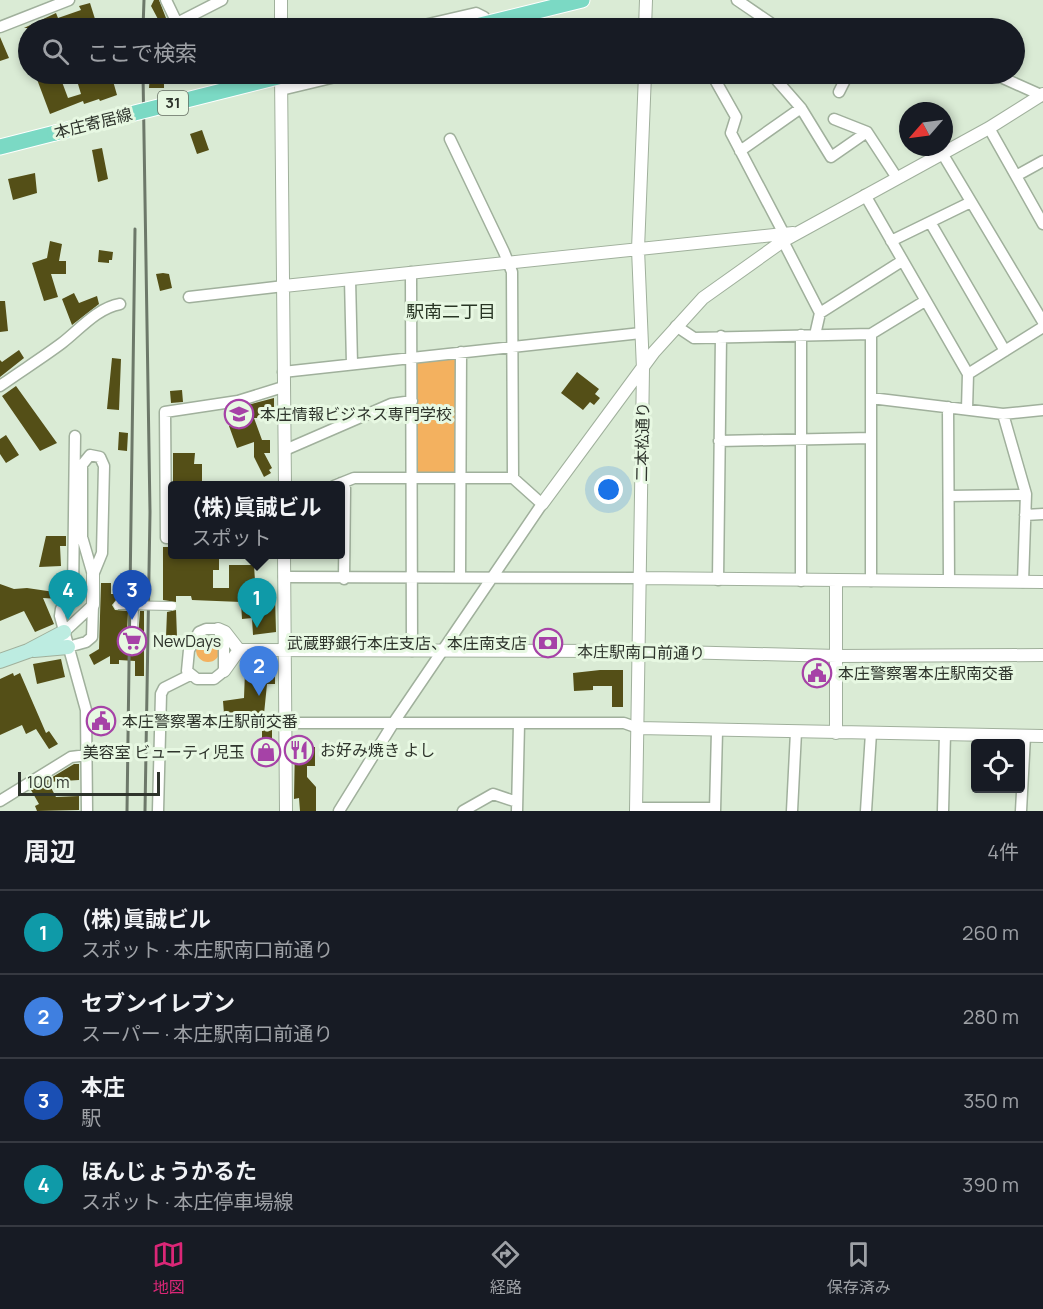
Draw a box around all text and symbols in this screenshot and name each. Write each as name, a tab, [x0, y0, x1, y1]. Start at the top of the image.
search box	[18, 18, 1025, 84]
icon: search	[39, 35, 72, 68]
text: ここで検索	[87, 38, 197, 68]
road number: 31	[158, 91, 188, 115]
north arrow	[899, 102, 953, 156]
street label: 本庄寄居線	[52, 103, 134, 143]
district label: 駅南二丁目	[406, 299, 496, 323]
school or university icon: 本庄情報ビジネス専門学校	[223, 398, 255, 430]
street label: 二本松通り	[630, 402, 654, 482]
place label: 本庄情報ビジネス専門学校	[260, 403, 452, 425]
your location	[594, 475, 623, 504]
popup	[168, 481, 345, 559]
text: (株)眞誠ビル	[192, 492, 321, 522]
text: スポット	[192, 524, 272, 551]
pin: 4	[48, 570, 88, 620]
pin: 3	[112, 570, 152, 620]
pin: 1	[238, 578, 276, 628]
supermarket icon: NewDays	[116, 625, 148, 657]
bank icon: 武蔵野銀行本庄支店、本庄南支店	[532, 627, 564, 659]
place label: NewDays	[153, 630, 221, 652]
place label: 武蔵野銀行本庄支店、本庄南支店	[287, 632, 527, 654]
street label: 本庄駅南口前通り	[577, 640, 705, 664]
pin: 2	[240, 646, 278, 696]
public building icon: 本庄警察署本庄駅南交番	[801, 657, 833, 689]
place label: 本庄警察署本庄駅南交番	[838, 662, 1014, 684]
public building icon: 本庄警察署本庄駅前交番	[85, 705, 117, 737]
place label: 本庄警察署本庄駅前交番	[122, 710, 298, 732]
restaurant icon: お好み焼き よし	[283, 734, 315, 766]
shop icon: 美容室 ビューティ児玉	[250, 736, 282, 768]
place label: お好み焼き よし	[320, 739, 435, 761]
map controls	[971, 739, 1025, 793]
button: locate	[971, 739, 1025, 793]
place label: 美容室 ビューティ児玉	[83, 741, 245, 763]
scale bar	[18, 769, 160, 796]
text: 100 m	[27, 771, 70, 793]
text: 周辺	[24, 833, 76, 869]
text: 4件	[987, 838, 1019, 865]
text: (株)眞誠ビル	[81, 904, 211, 934]
text: 1	[39, 919, 48, 946]
text: 260 m	[962, 919, 1019, 946]
text: スポット · 本庄駅南口前通り	[81, 936, 334, 963]
text: セブンイレブン	[81, 988, 235, 1018]
text: 2	[38, 1003, 49, 1030]
text: 280 m	[963, 1003, 1019, 1030]
text: スーパー · 本庄駅南口前通り	[81, 1020, 333, 1047]
text: 本庄	[81, 1072, 125, 1102]
text: 3	[38, 1087, 49, 1114]
text: 350 m	[963, 1087, 1019, 1114]
text: 駅	[81, 1104, 101, 1131]
text: ほんじょうかるた	[81, 1156, 257, 1186]
text: 4	[37, 1171, 50, 1198]
text: 390 m	[962, 1171, 1019, 1198]
text: スポット · 本庄停車場線	[81, 1188, 294, 1215]
tab: 地図	[152, 1238, 185, 1298]
tab: 経路	[489, 1238, 522, 1298]
tab: 保存済み	[827, 1238, 891, 1298]

